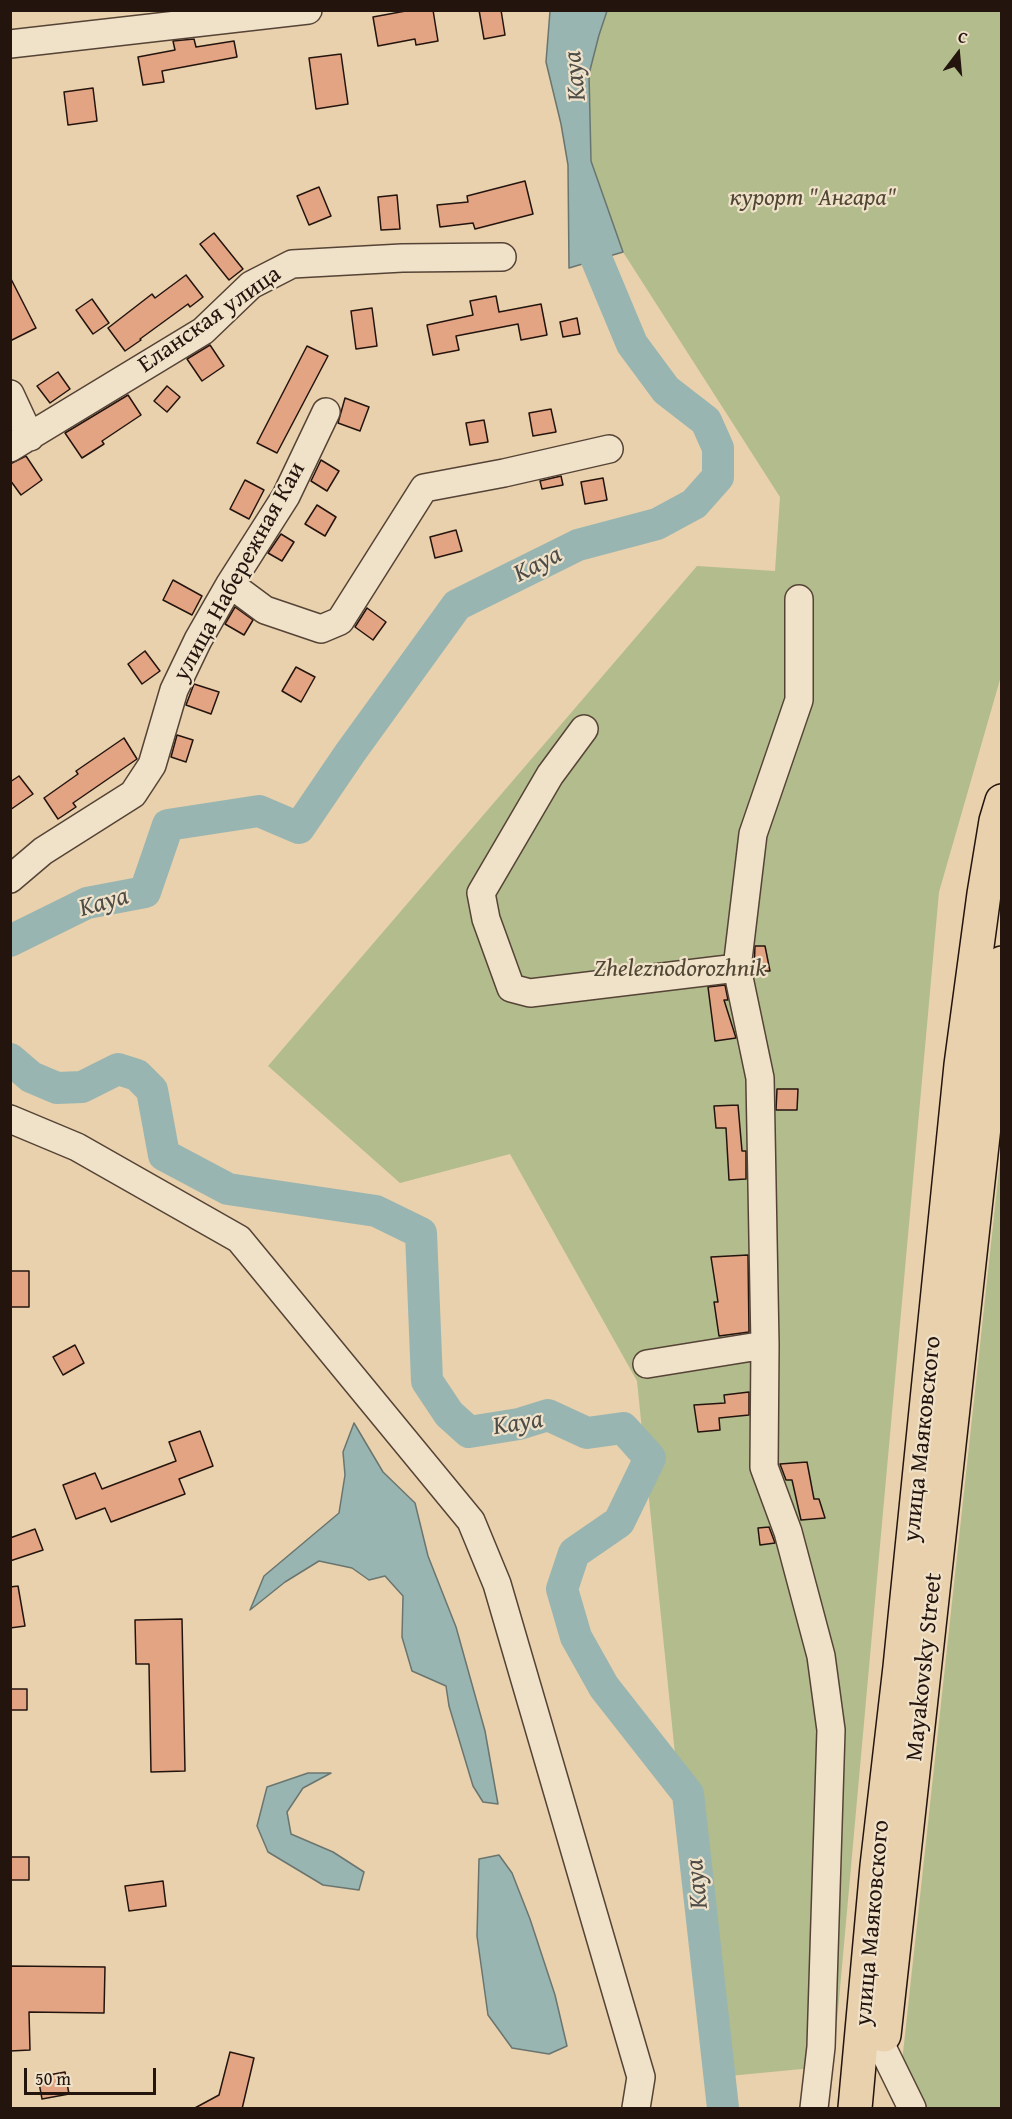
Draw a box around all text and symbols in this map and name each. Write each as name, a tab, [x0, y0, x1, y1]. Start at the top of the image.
north arrow	[928, 24, 988, 84]
text: С	[955, 24, 971, 49]
water label: Kaya	[558, 49, 594, 103]
park label: курорт "Ангара"	[730, 185, 896, 213]
street label: Еланская улица	[133, 260, 287, 380]
street label: улица Набережная Каи	[168, 457, 312, 687]
water label: Kaya	[509, 540, 567, 590]
water label: Kaya	[76, 881, 132, 925]
park label: Zheleznodorozhnik	[594, 956, 766, 984]
street label: улица Маяковского	[898, 1335, 948, 1543]
water label: Kaya	[491, 1405, 545, 1443]
street label: Mayakovsky Street	[901, 1571, 949, 1763]
street label: улица Маяковского	[850, 1819, 896, 2027]
water label: Kaya	[680, 1857, 716, 1911]
scale bar	[27, 2056, 159, 2094]
text: 50 m	[35, 2065, 71, 2092]

